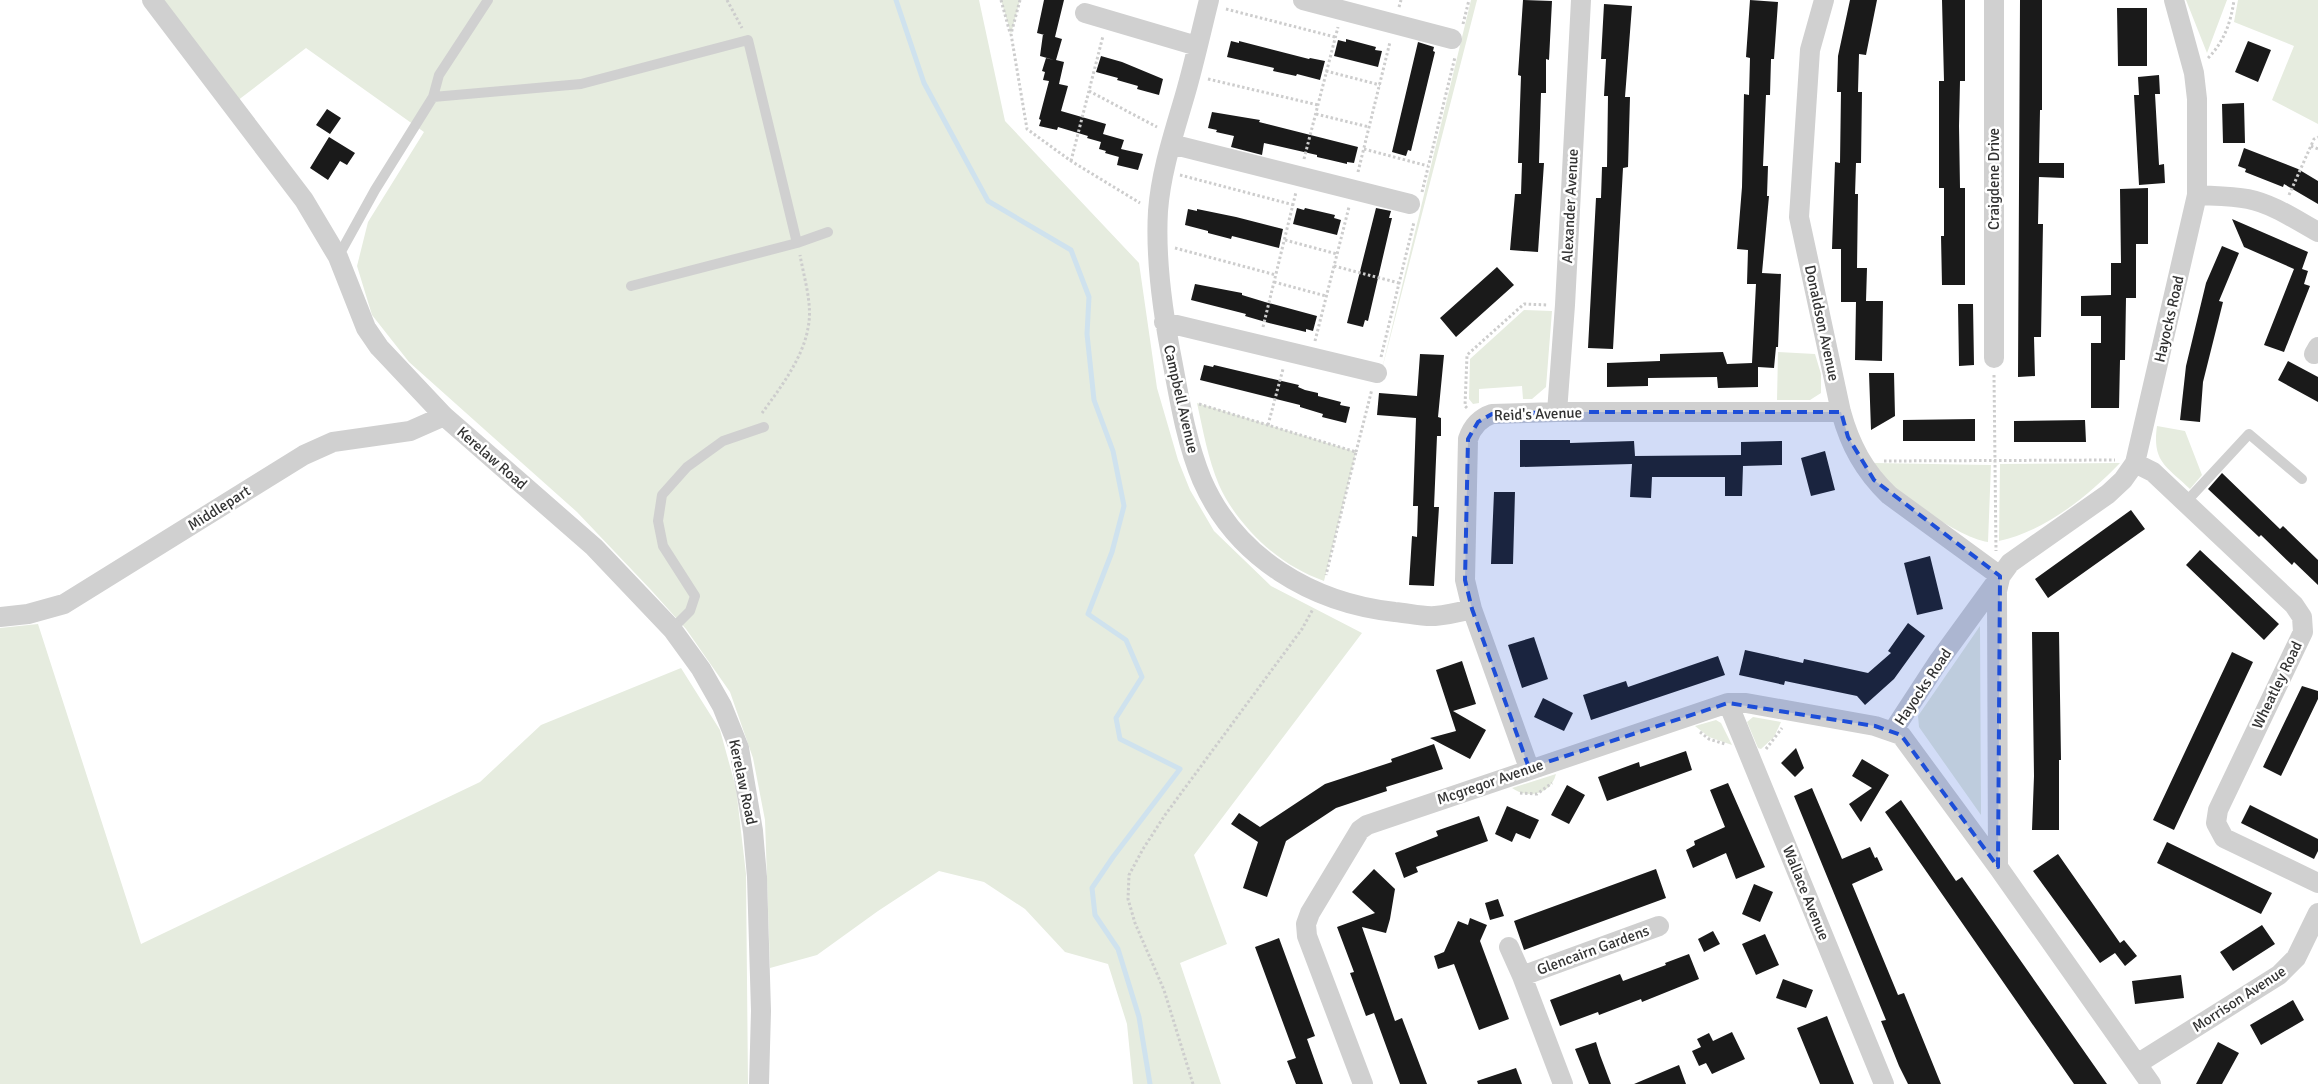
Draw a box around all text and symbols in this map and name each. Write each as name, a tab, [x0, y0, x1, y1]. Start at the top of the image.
street label: Craigdene Drive	[1985, 128, 2003, 230]
street label: Alexander Avenue	[1558, 148, 1582, 264]
street label: Donaldson Avenue	[1801, 263, 1843, 383]
street label: Hayocks Road	[2150, 274, 2188, 364]
street label: Campbell Avenue	[1160, 343, 1202, 455]
street label: Reid's Avenue	[1494, 403, 1582, 425]
street label: Kerelaw Road	[453, 423, 531, 493]
street label: Middlepart	[184, 482, 254, 534]
street label: Wheatley Road	[2248, 638, 2306, 732]
street label: Hayocks Road	[1891, 645, 1955, 729]
street label: Kerelaw Road	[725, 738, 761, 826]
street label: Mcgregor Avenue	[1434, 755, 1546, 809]
street label: Wallace Avenue	[1779, 843, 1833, 943]
street label: Glencairn Gardens	[1534, 921, 1652, 979]
street label: Morrison Avenue	[2189, 962, 2289, 1036]

